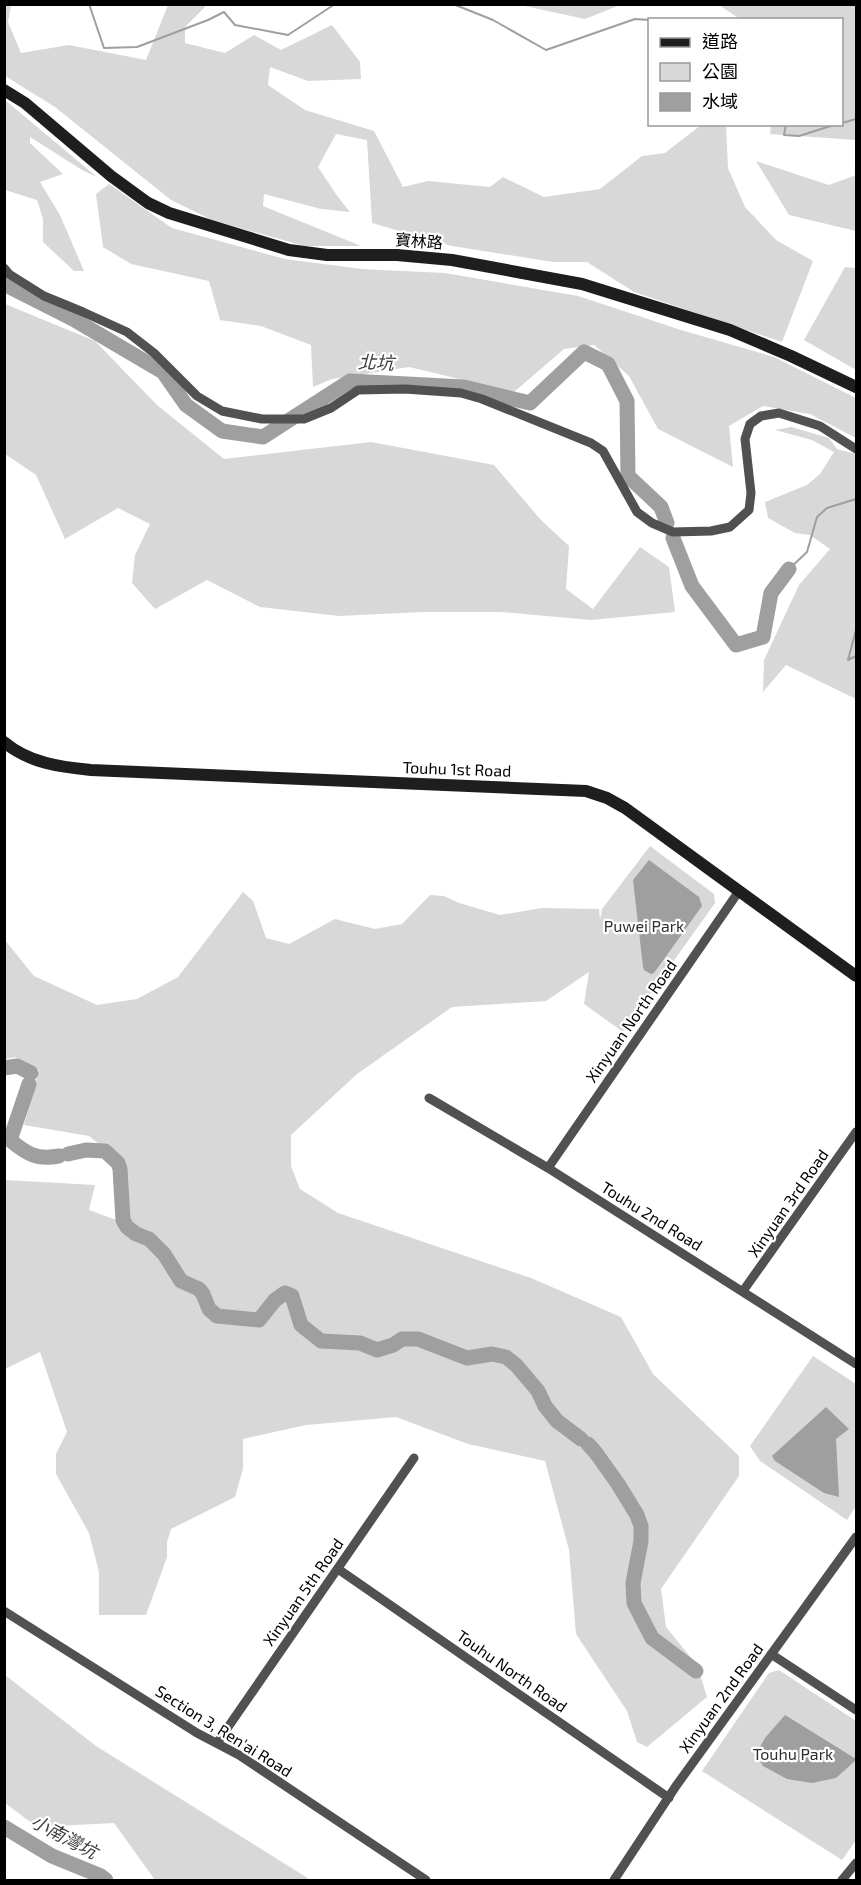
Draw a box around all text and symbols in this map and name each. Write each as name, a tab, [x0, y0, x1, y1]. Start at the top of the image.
legend	[648, 18, 843, 126]
text: 道路	[702, 30, 738, 52]
text: 公園	[702, 60, 738, 82]
text: 水域	[702, 90, 738, 112]
street label: 寶林路	[394, 229, 444, 252]
water label: 北坑	[358, 350, 397, 374]
street label: Touhu 1st Road	[402, 757, 512, 780]
park label: Puwei Park	[604, 916, 684, 935]
street label: Xinyuan North Road	[581, 956, 680, 1085]
street label: Xinyuan 3rd Road	[743, 1145, 832, 1260]
street label: Touhu 2nd Road	[598, 1177, 706, 1254]
street label: Xinyuan 5th Road	[258, 1534, 347, 1649]
street label: Touhu North Road	[453, 1625, 571, 1716]
street label: Xinyuan 2nd Road	[675, 1639, 767, 1756]
street label: Section 3, Ren'ai Road	[152, 1681, 296, 1780]
park label: Touhu Park	[753, 1744, 833, 1763]
water label: 小南灣坑	[28, 1810, 104, 1864]

